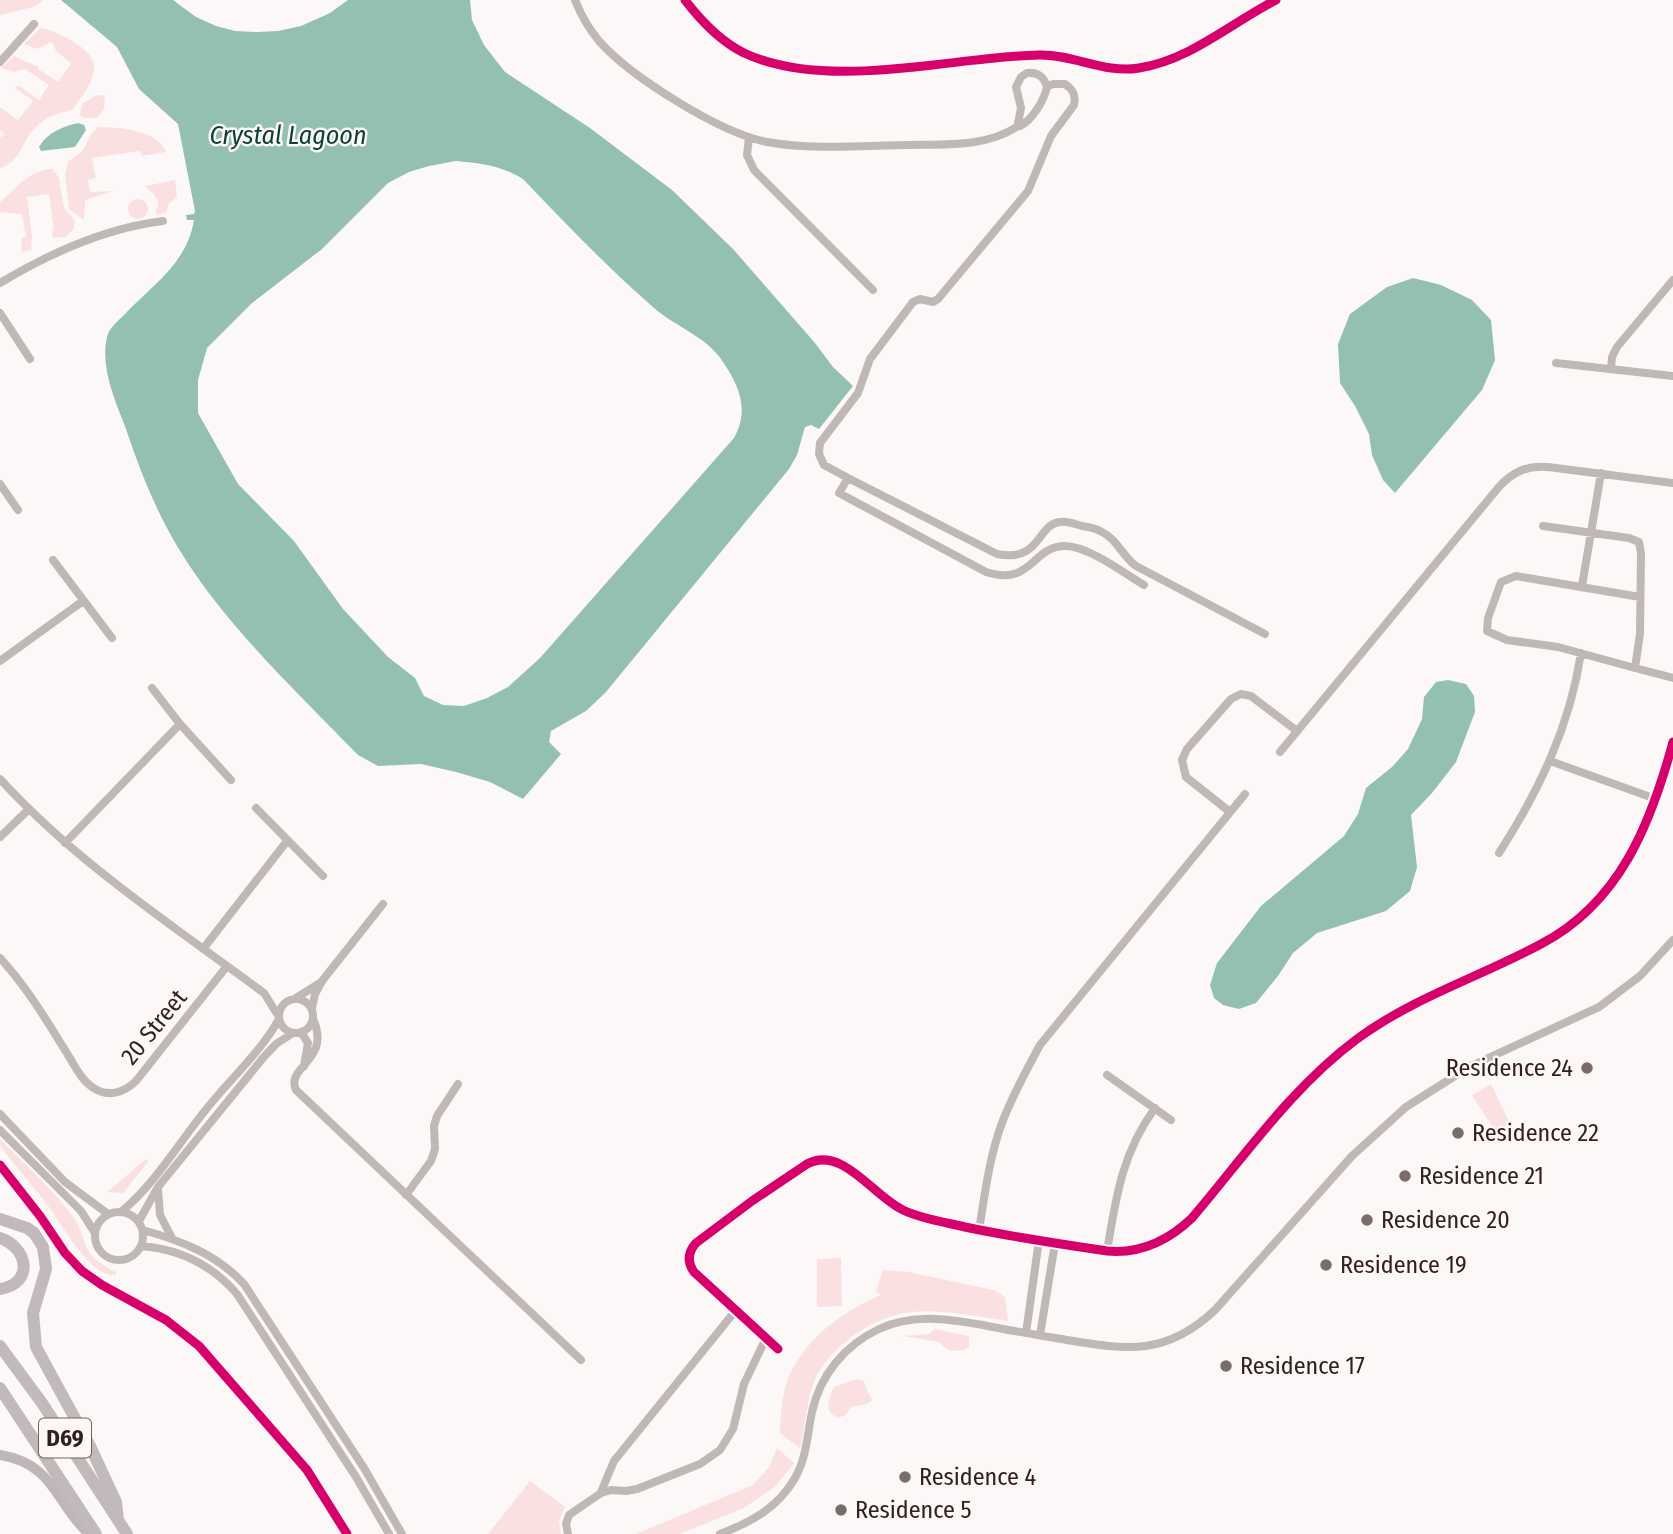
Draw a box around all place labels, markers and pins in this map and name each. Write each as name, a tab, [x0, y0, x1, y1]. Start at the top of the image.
place label: Residence 24	[1446, 1054, 1573, 1082]
marker: Residence 24	[1579, 1060, 1595, 1076]
place label: Residence 22	[1472, 1119, 1599, 1147]
marker: Residence 22	[1450, 1125, 1466, 1141]
place label: Residence 21	[1419, 1162, 1544, 1190]
marker: Residence 21	[1397, 1168, 1413, 1184]
place label: Residence 20	[1381, 1206, 1510, 1234]
marker: Residence 20	[1359, 1212, 1375, 1228]
place label: Residence 19	[1340, 1251, 1467, 1279]
marker: Residence 19	[1318, 1257, 1334, 1273]
place label: Residence 17	[1240, 1352, 1365, 1380]
marker: Residence 17	[1218, 1358, 1234, 1374]
place label: Residence 4	[919, 1463, 1036, 1491]
marker: Residence 4	[897, 1469, 913, 1485]
place label: Residence 5	[855, 1496, 972, 1524]
marker: Residence 5	[833, 1502, 849, 1518]

